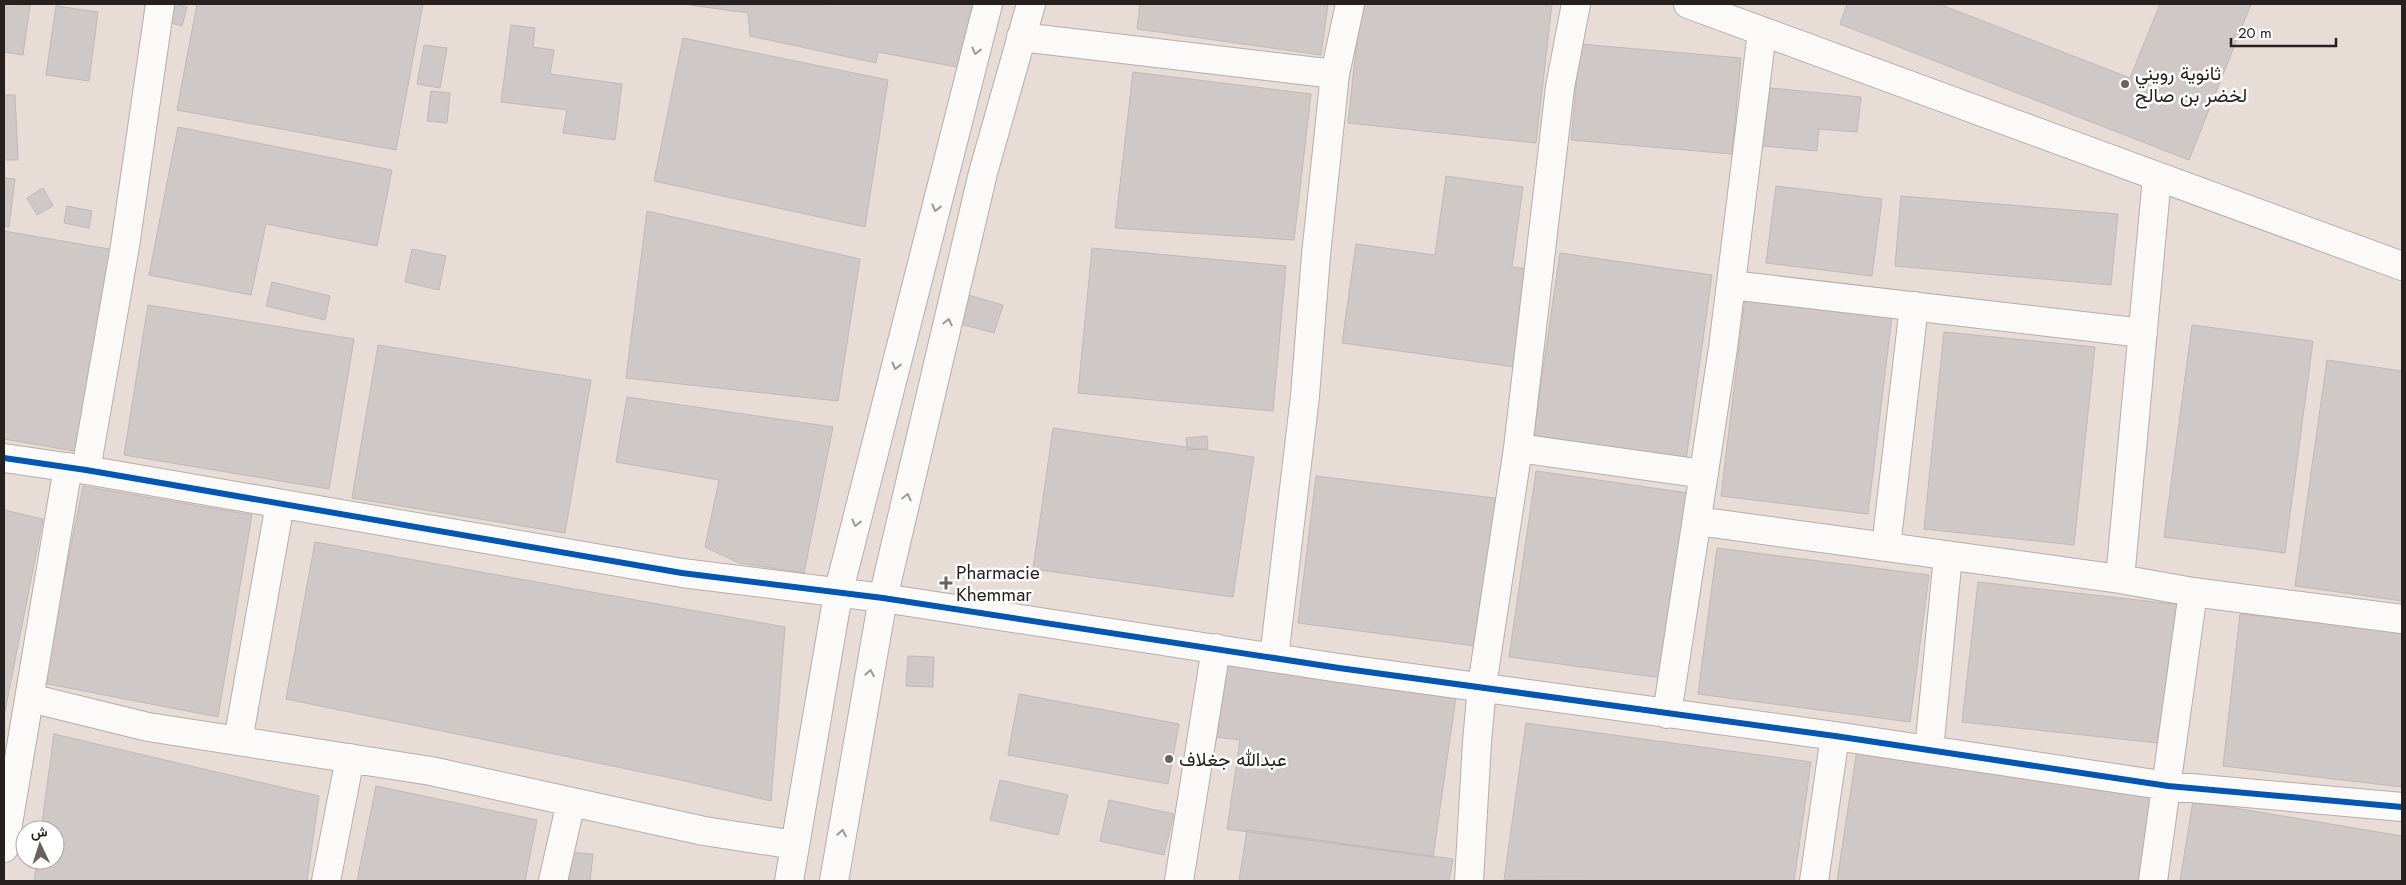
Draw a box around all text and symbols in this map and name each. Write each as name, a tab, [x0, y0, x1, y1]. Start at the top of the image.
scale bar	[2231, 15, 2336, 47]
text: 20 m	[2238, 22, 2272, 44]
one-way arrow	[971, 47, 982, 55]
place label: ثانوية رويني لخضر بن صالح	[2135, 60, 2247, 109]
marker: ثانوية رويني لخضر بن صالح	[2119, 78, 2131, 90]
one-way arrow	[931, 204, 942, 213]
one-way arrow	[942, 317, 953, 326]
one-way arrow	[891, 361, 902, 370]
one-way arrow	[901, 493, 912, 501]
one-way arrow	[851, 519, 861, 527]
place label: Pharmacie Khemmar	[956, 559, 1040, 608]
marker: Pharmacie Khemmar	[940, 577, 952, 589]
one-way arrow	[864, 669, 874, 678]
place label: عبدالله جغلاف	[1179, 746, 1287, 773]
marker: عبدالله جغلاف	[1163, 753, 1175, 765]
north arrow	[15, 820, 65, 870]
text: ش	[30, 821, 48, 843]
one-way arrow	[836, 829, 846, 838]

